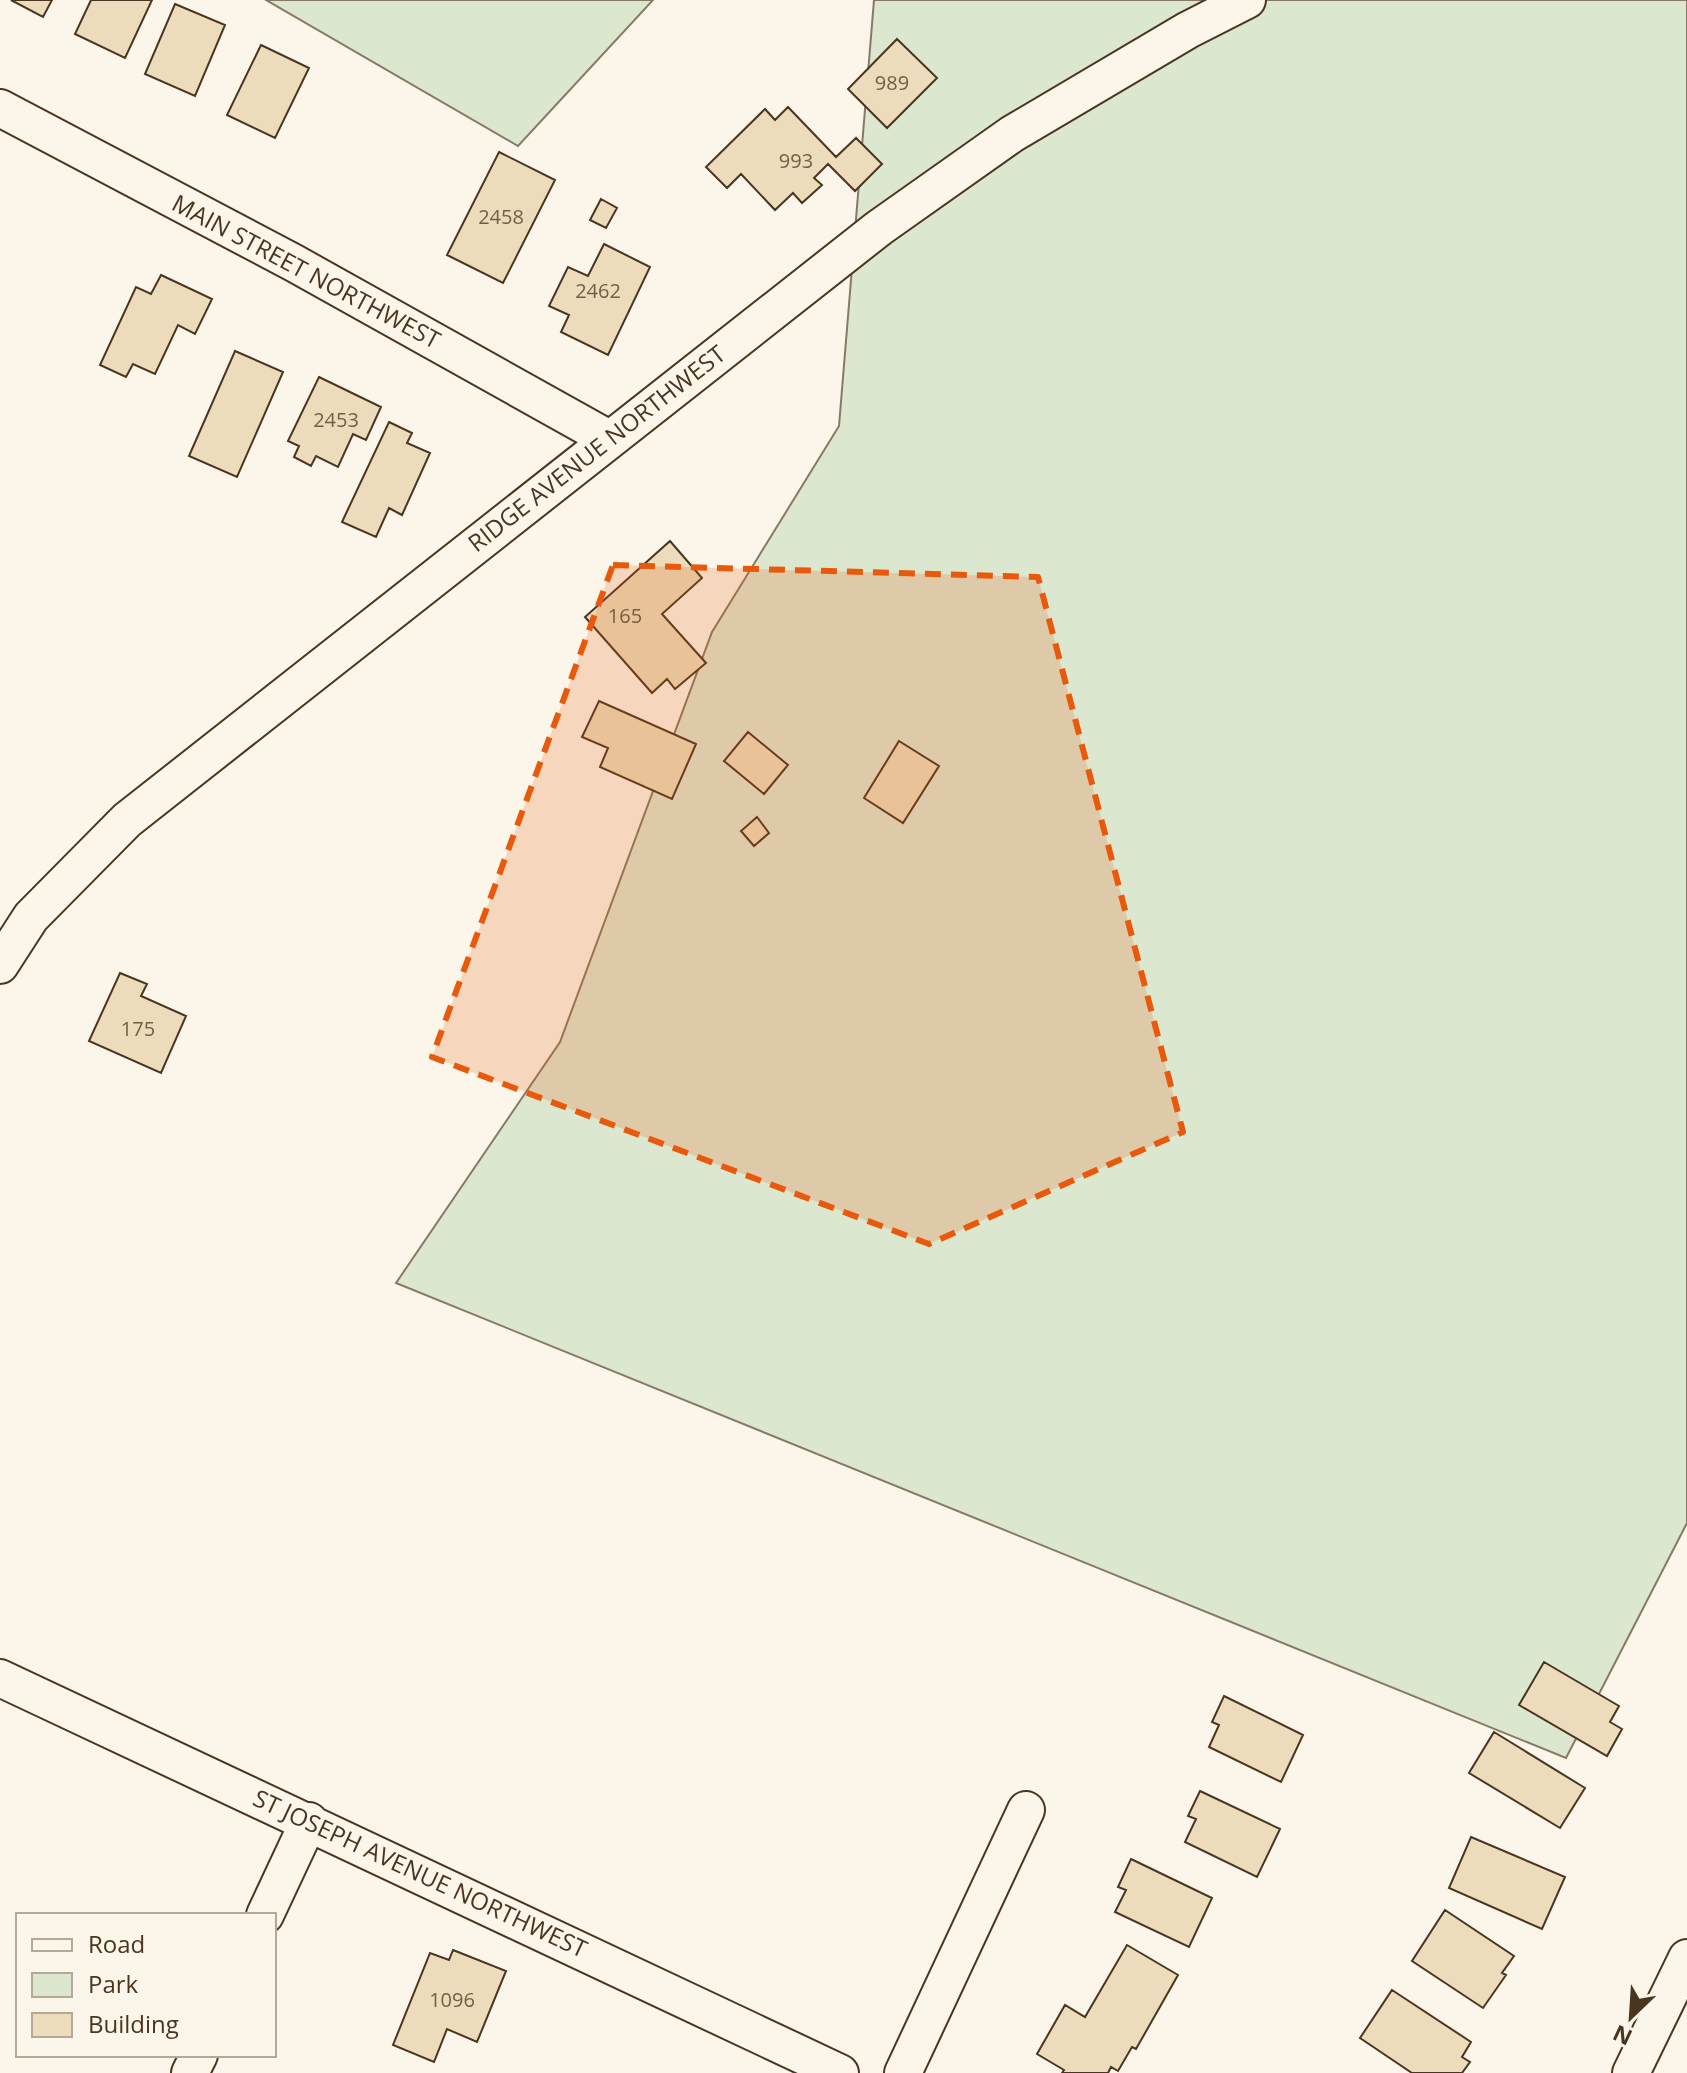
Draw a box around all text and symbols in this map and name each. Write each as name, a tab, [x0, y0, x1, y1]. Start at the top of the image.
house number: 989	[875, 69, 909, 96]
house number: 993	[779, 147, 813, 174]
street label: MAIN STREET NORTHWEST	[167, 186, 447, 356]
house number: 2458	[478, 203, 524, 230]
house number: 2462	[575, 277, 621, 304]
street label: RIDGE AVENUE NORTHWEST	[461, 337, 732, 559]
house number: 2453	[313, 406, 359, 433]
house number: 165	[608, 602, 642, 629]
house number: 175	[121, 1015, 155, 1042]
street label: ST JOSEPH AVENUE NORTHWEST	[248, 1781, 593, 1965]
legend	[16, 1913, 276, 2057]
text: Road	[88, 1927, 145, 1960]
text: Park	[88, 1967, 139, 2000]
north arrow	[1591, 1977, 1671, 2057]
house number: 1096	[429, 1986, 475, 2013]
text: Building	[88, 2007, 179, 2040]
text: N	[1608, 2019, 1637, 2053]

